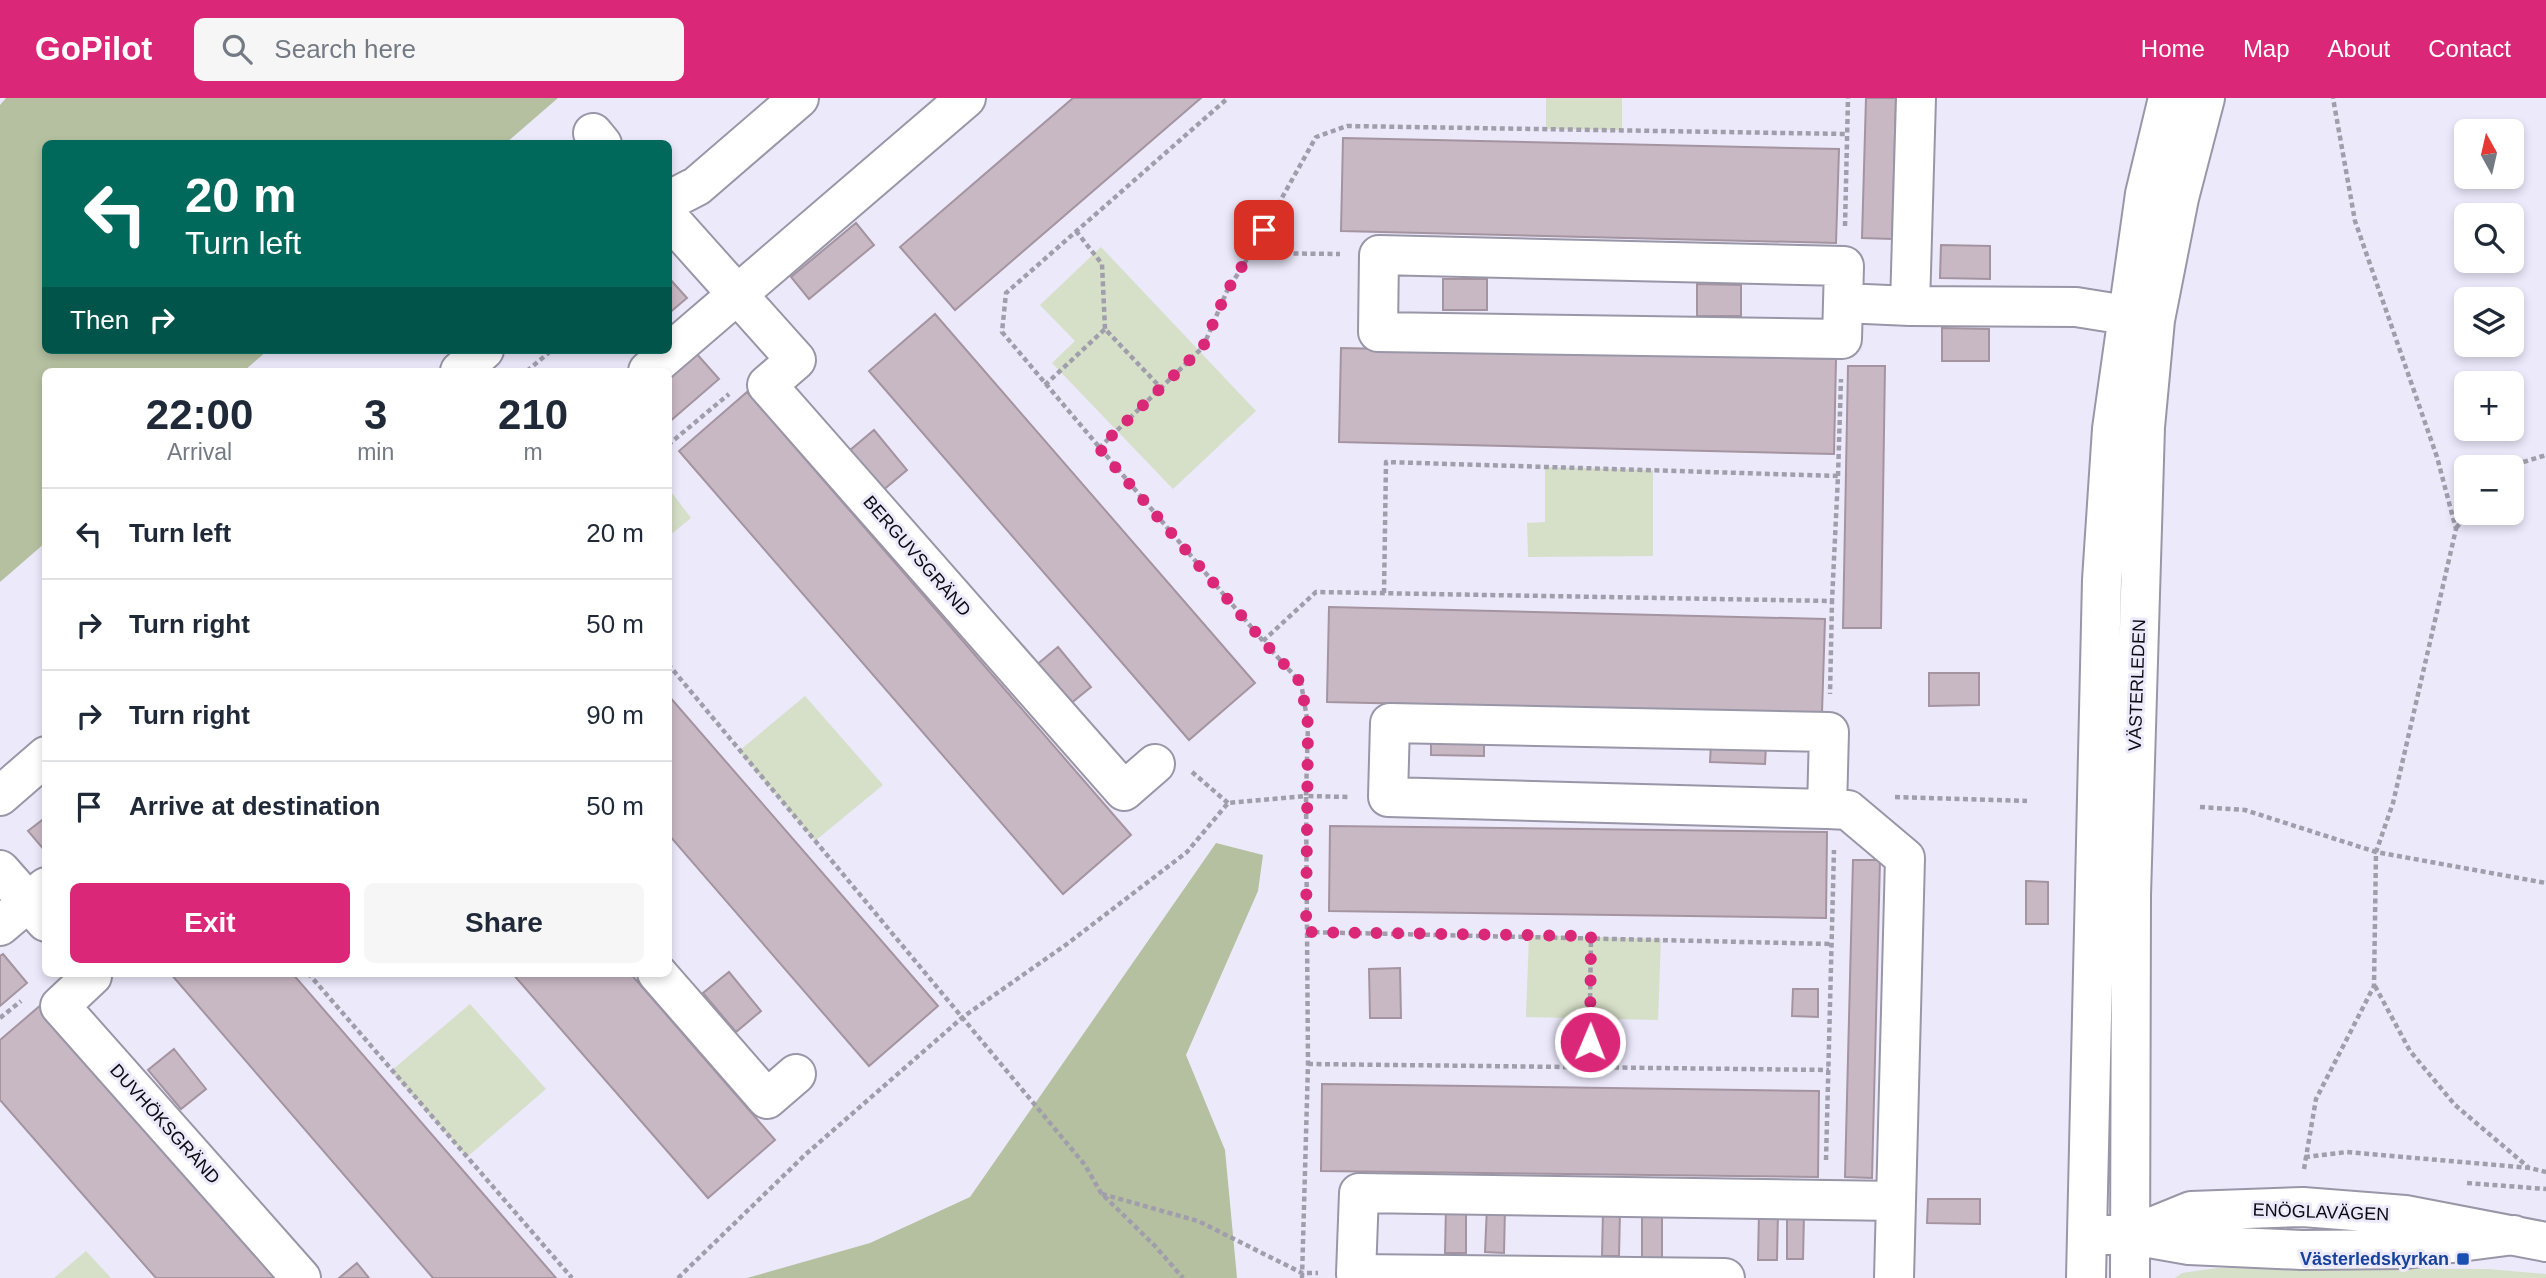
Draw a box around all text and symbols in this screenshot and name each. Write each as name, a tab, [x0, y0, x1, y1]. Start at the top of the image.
search box	[194, 18, 684, 81]
text: GoPilot	[35, 30, 152, 67]
icon: search	[218, 30, 256, 68]
text: Search here	[274, 34, 416, 64]
text: Home	[2141, 35, 2205, 62]
text: Map	[2243, 35, 2290, 62]
text: About	[2328, 35, 2390, 62]
text: Contact	[2428, 35, 2511, 62]
north arrow	[2454, 119, 2524, 189]
map controls	[2454, 119, 2524, 525]
icon: left	[70, 168, 161, 259]
text: 20 m	[185, 168, 297, 222]
pin	[1234, 200, 1294, 260]
button: search	[2454, 203, 2524, 273]
icon: arrive	[1245, 211, 1283, 249]
text: Turn left	[185, 225, 301, 261]
button: layers	[2454, 287, 2524, 357]
icon: right	[143, 301, 181, 339]
text: Then	[70, 305, 129, 335]
button: +	[2454, 371, 2524, 441]
text: 22:00	[146, 391, 253, 438]
text: 3	[364, 391, 387, 438]
text: 210	[498, 391, 568, 438]
text: Arrival	[167, 439, 232, 465]
text: min	[357, 439, 394, 465]
text: m	[524, 439, 543, 465]
button: −	[2454, 455, 2524, 525]
street label: BERGUVSGRÄND	[859, 492, 975, 620]
icon: left	[70, 515, 108, 553]
text: Turn left	[129, 518, 231, 548]
text: 20 m	[586, 518, 644, 548]
icon: right	[70, 606, 108, 644]
text: Turn right	[129, 609, 250, 639]
text: 50 m	[586, 609, 644, 639]
street label: VÄSTERLEDEN	[2125, 619, 2149, 751]
icon: right	[70, 697, 108, 735]
text: Turn right	[129, 700, 250, 730]
text: 90 m	[586, 700, 644, 730]
icon: arrive	[70, 788, 108, 826]
text: Arrive at destination	[129, 791, 380, 821]
text: 50 m	[586, 791, 644, 821]
button: Exit	[70, 883, 350, 963]
button: Share	[364, 883, 644, 963]
position arrow	[1553, 1005, 1627, 1079]
street label: DUVHÖKSGRÄND	[106, 1060, 224, 1188]
street label: ENÖGLAVÄGEN	[2252, 1200, 2390, 1224]
place label: Västerledskyrkan	[2300, 1249, 2449, 1269]
marker: Västerledskyrkan	[2455, 1251, 2471, 1267]

